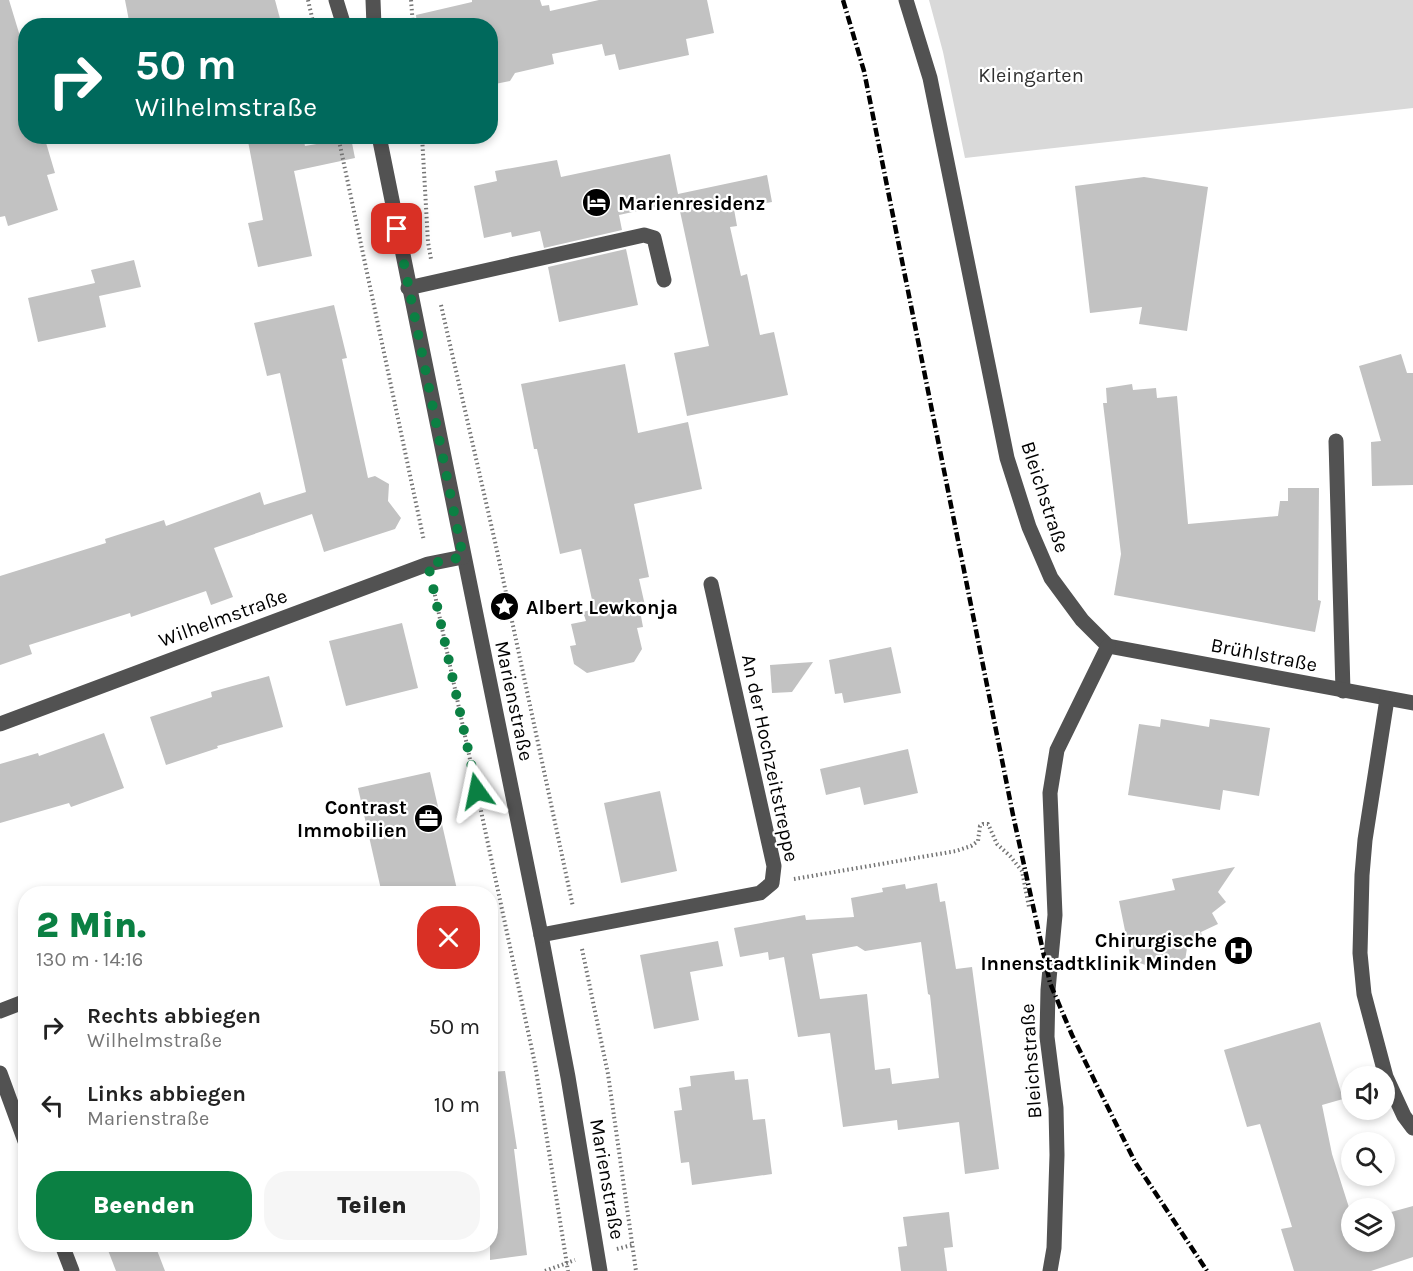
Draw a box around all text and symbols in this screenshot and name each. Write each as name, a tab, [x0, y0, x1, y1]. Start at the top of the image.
text: 50 m	[135, 40, 237, 90]
icon: right	[36, 42, 114, 120]
park label: Kleingarten	[978, 64, 1084, 87]
text: Wilhelmstraße	[135, 91, 317, 123]
hotel icon: Marienresidenz	[581, 187, 613, 219]
place label: Marienresidenz	[618, 192, 765, 215]
pin	[371, 203, 422, 254]
icon: arrive	[380, 212, 413, 245]
street label: Bleichstraße	[1016, 439, 1074, 555]
street label: Wilhelmstraße	[156, 584, 290, 652]
place icon: Albert Lewkonja	[489, 591, 521, 623]
place label: Albert Lewkonja	[526, 596, 678, 619]
street label: Brühlstraße	[1209, 633, 1319, 677]
street label: Marienstraße	[490, 639, 538, 763]
street label: An der Hochzeitstreppe	[737, 652, 803, 864]
position arrow	[445, 759, 509, 823]
place label: Contrast Immobilien	[297, 796, 407, 842]
office icon: Contrast Immobilien	[412, 802, 444, 834]
text: 2 Min.	[36, 904, 146, 946]
button: close	[417, 906, 480, 969]
place label: Chirurgische Innenstadtklinik Minden	[980, 929, 1217, 975]
hospital icon: Chirurgische Innenstadtklinik Minden	[1222, 935, 1254, 967]
text: 130 m · 14:16	[36, 948, 143, 971]
text: Rechts abbiegen	[87, 1003, 261, 1029]
street label: Bleichstraße	[1016, 1003, 1046, 1119]
icon: right	[36, 1011, 69, 1044]
text: 50 m	[429, 1014, 480, 1040]
text: Wilhelmstraße	[87, 1029, 222, 1052]
map controls	[1341, 1066, 1395, 1252]
button: sound	[1341, 1066, 1395, 1120]
text: Links abbiegen	[87, 1081, 246, 1107]
icon: left	[36, 1089, 69, 1122]
text: 10 m	[434, 1092, 480, 1118]
text: Marienstraße	[87, 1107, 209, 1130]
street label: Marienstraße	[585, 1117, 629, 1241]
button: search	[1341, 1132, 1395, 1186]
button: Beenden	[36, 1171, 252, 1240]
button: Teilen	[264, 1171, 480, 1240]
button: layers	[1341, 1198, 1395, 1252]

